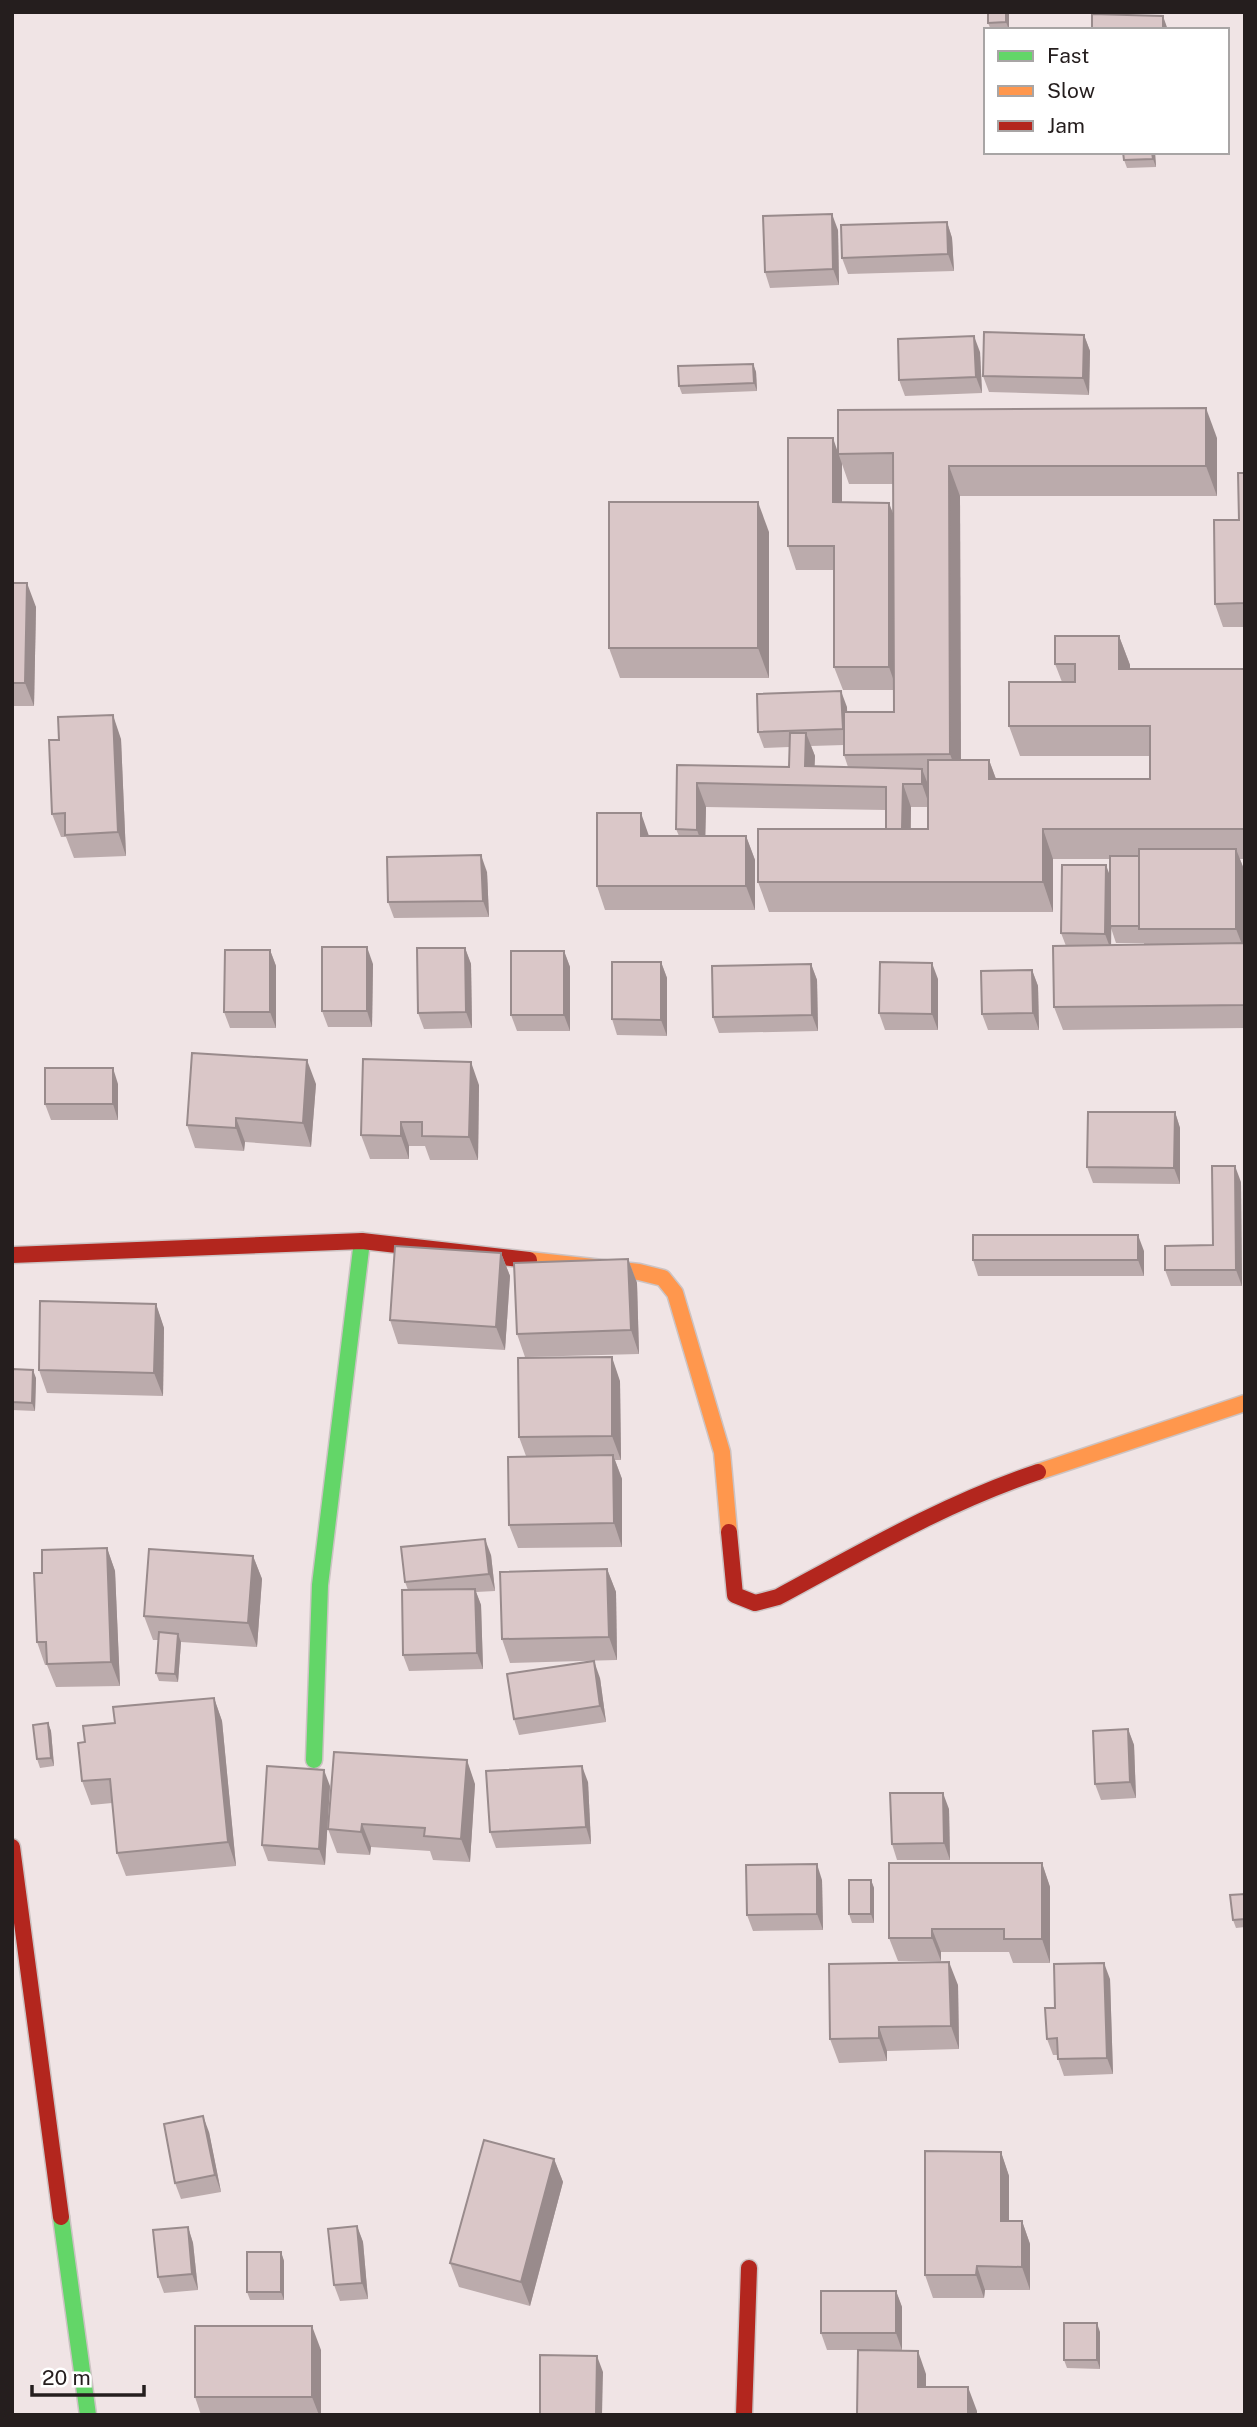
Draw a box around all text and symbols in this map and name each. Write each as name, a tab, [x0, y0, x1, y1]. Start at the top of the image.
legend	[984, 28, 1229, 154]
text: Fast	[1047, 43, 1089, 68]
text: Slow	[1047, 78, 1095, 103]
text: Jam	[1047, 113, 1085, 138]
scale bar	[32, 2354, 144, 2398]
text: 20 m	[42, 2365, 91, 2390]

